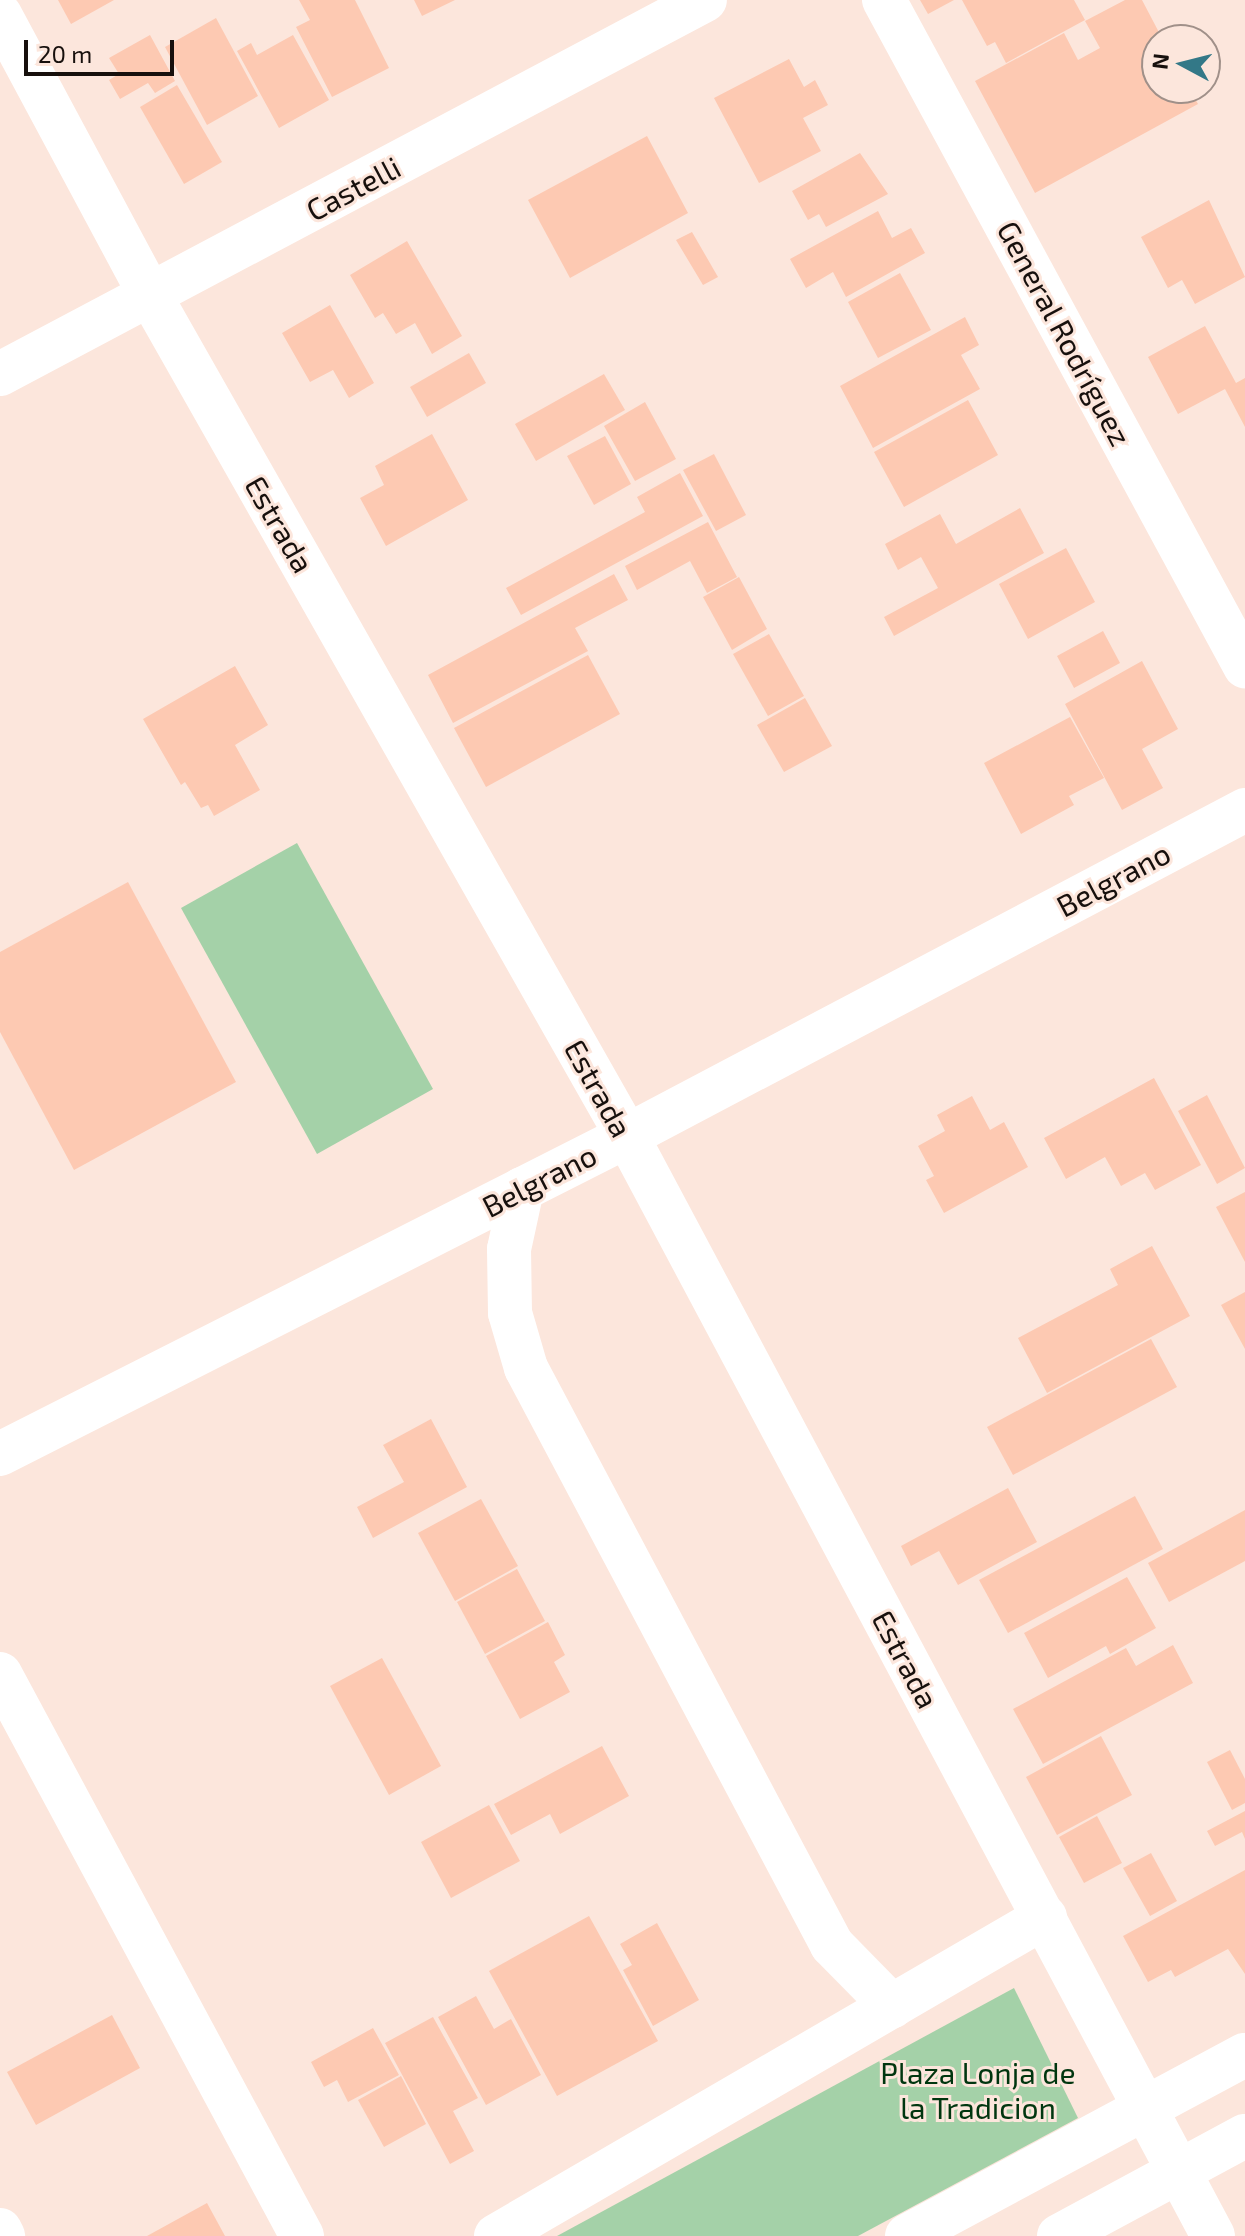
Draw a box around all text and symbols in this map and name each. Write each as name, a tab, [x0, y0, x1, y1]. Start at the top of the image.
scale bar	[28, 24, 178, 74]
north arrow	[1141, 24, 1221, 104]
text: 20 m	[38, 39, 92, 68]
text: N	[1145, 52, 1173, 71]
street label: Castelli	[300, 148, 406, 228]
street label: General Rodríguez	[990, 214, 1140, 452]
street label: Estrada	[238, 469, 322, 579]
street label: Belgrano	[1050, 834, 1176, 924]
street label: Estrada	[558, 1033, 640, 1143]
street label: Belgrano	[476, 1136, 602, 1224]
street label: Estrada	[865, 1604, 947, 1714]
park label: Plaza Lonja de la Tradicion	[880, 2054, 1076, 2124]

